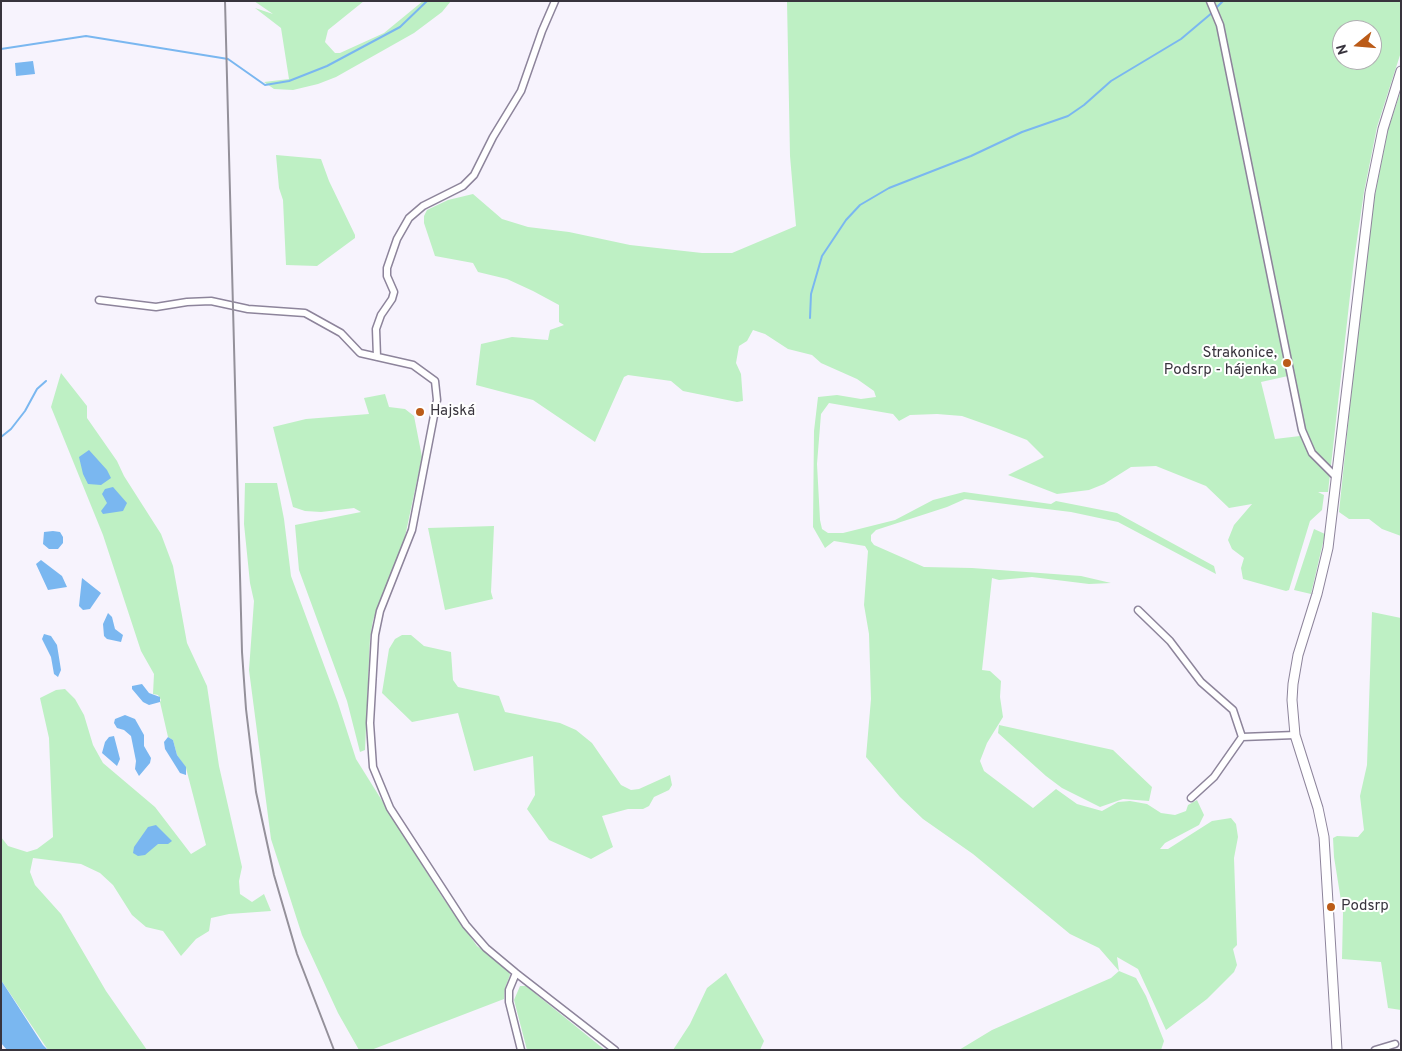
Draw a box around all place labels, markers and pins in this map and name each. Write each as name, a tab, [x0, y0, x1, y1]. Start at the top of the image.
place label: Strakonice, Podsrp - hájenka	[1164, 345, 1277, 380]
marker: Strakonice, Podsrp - hájenka	[1281, 357, 1293, 369]
place label: Hajská	[430, 403, 475, 421]
marker: Hajská	[414, 406, 426, 418]
place label: Podsrp	[1341, 898, 1389, 916]
marker: Podsrp	[1325, 901, 1337, 913]

